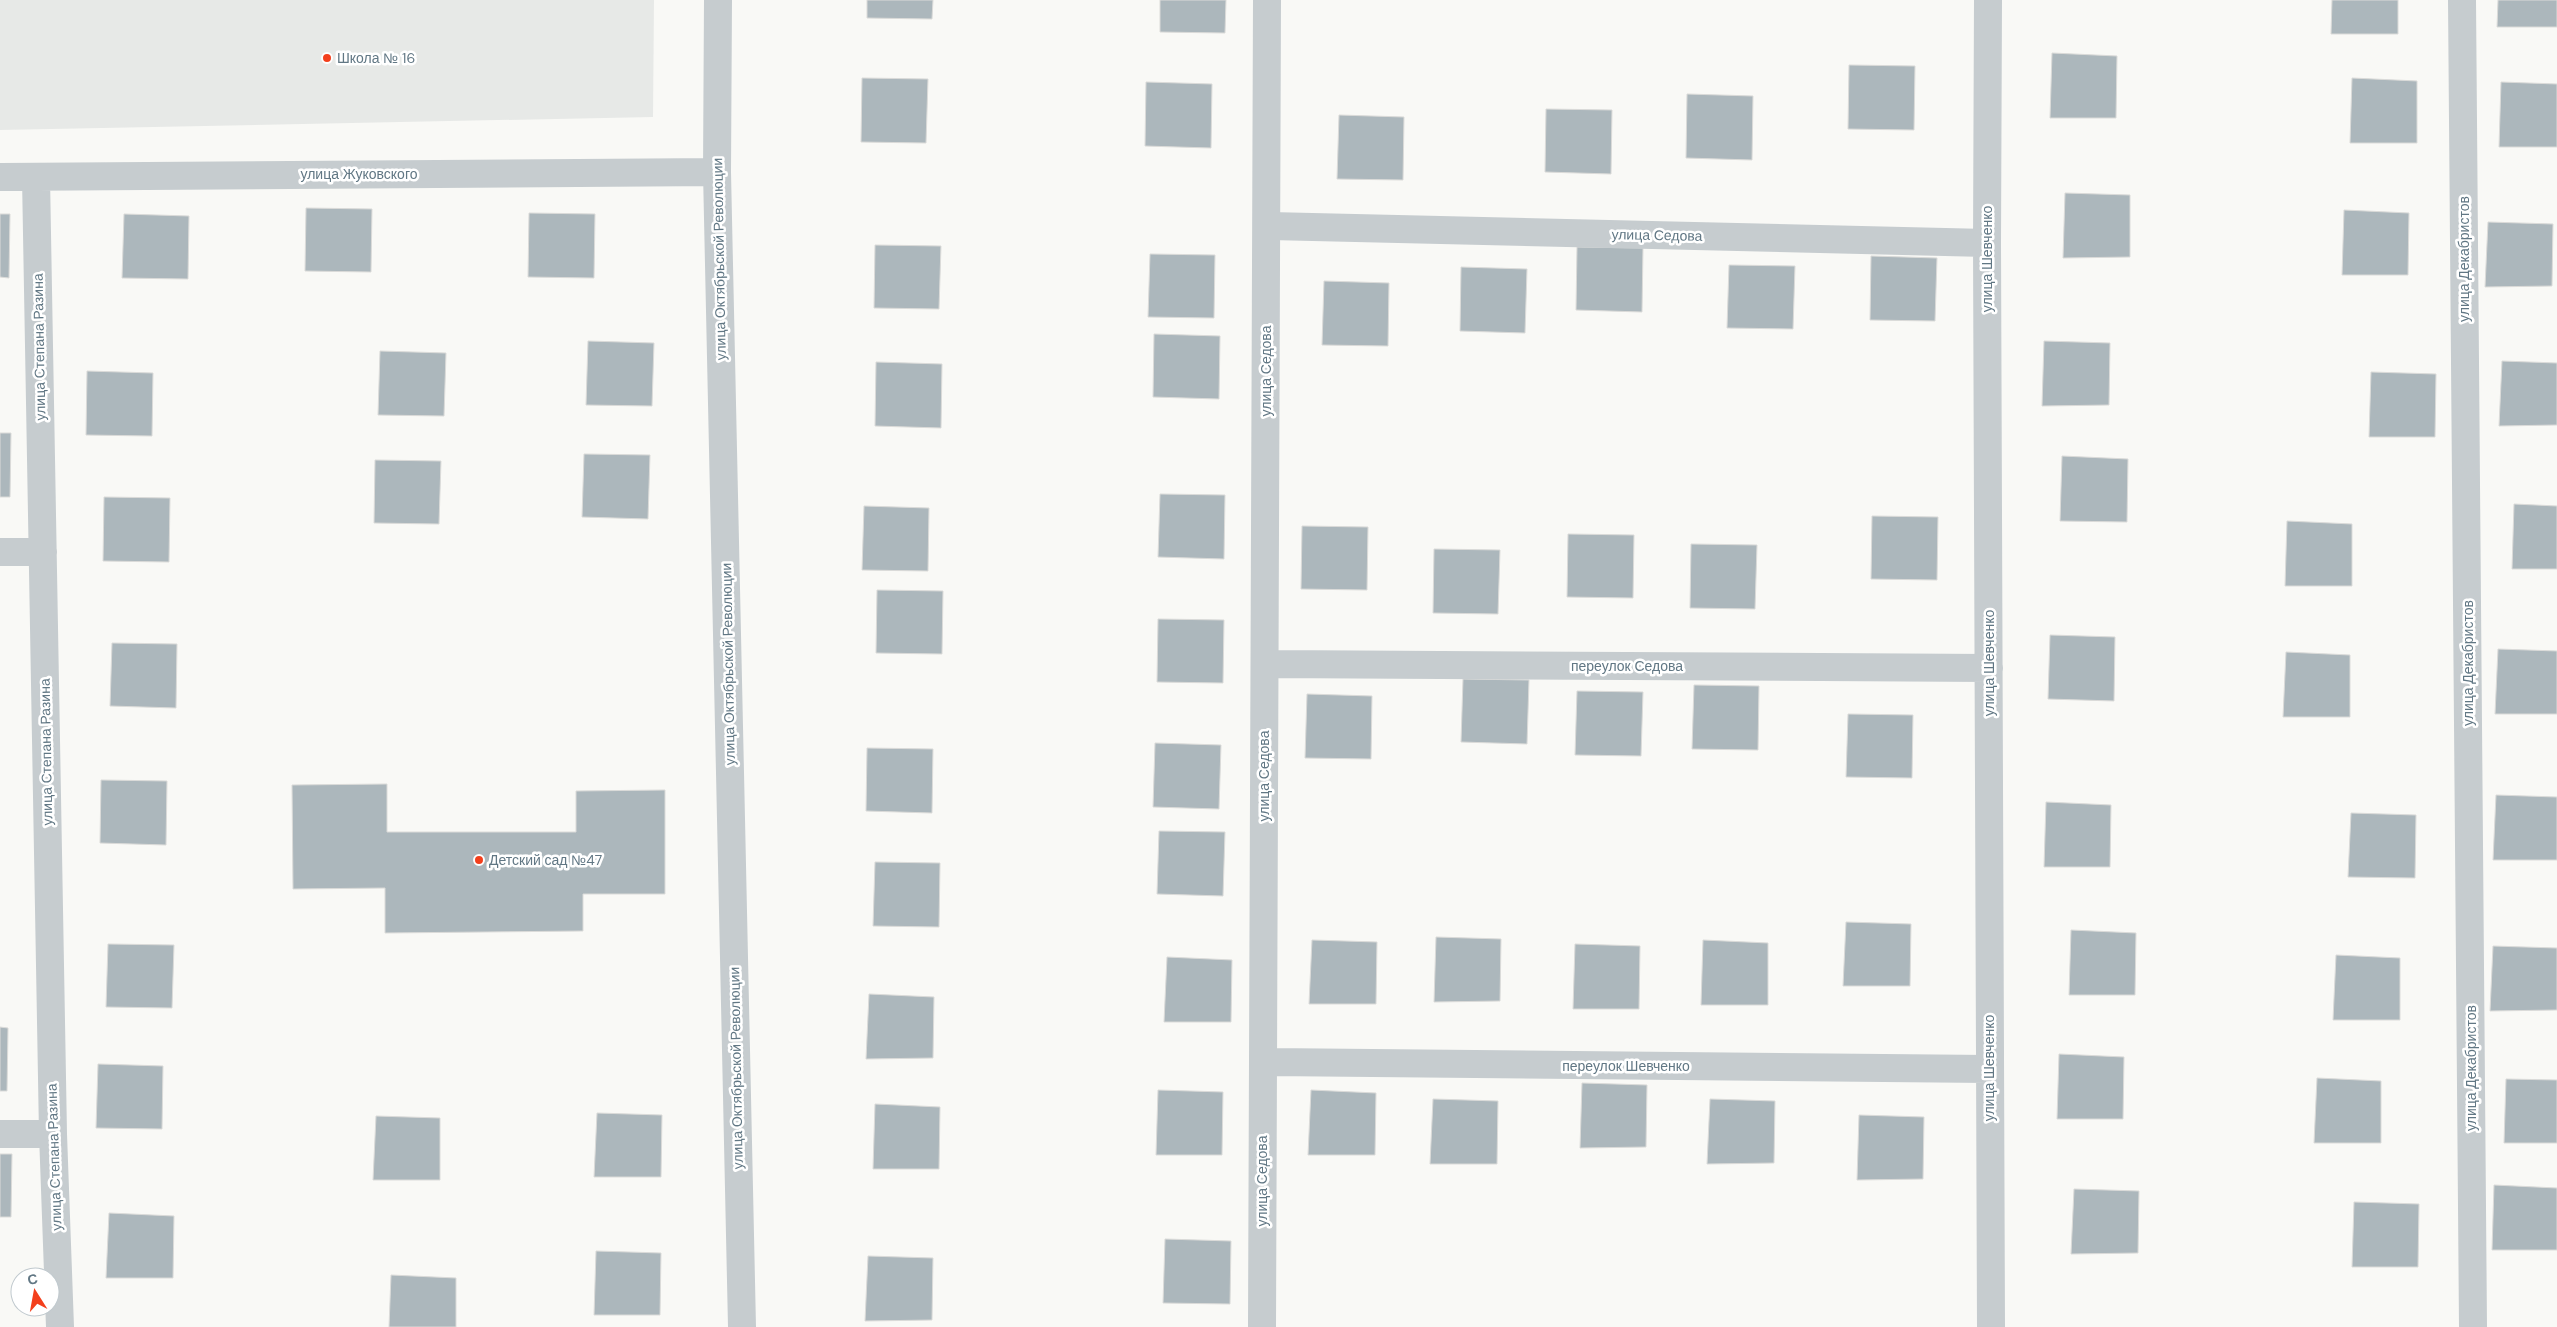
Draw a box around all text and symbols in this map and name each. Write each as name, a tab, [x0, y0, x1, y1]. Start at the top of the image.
place label: Школа № 16	[337, 49, 415, 67]
marker: Школа № 16	[321, 52, 333, 64]
street label: улица Октябрьской Революции	[708, 158, 730, 360]
street label: улица Жуковского	[301, 165, 418, 183]
street label: улица Декабристов	[2455, 196, 2473, 322]
street label: улица Шевченко	[1978, 206, 1996, 312]
street label: улица Седова	[1611, 225, 1703, 245]
street label: улица Степана Разина	[29, 273, 49, 421]
street label: улица Седова	[1257, 325, 1275, 416]
street label: улица Октябрьской Революции	[717, 563, 739, 765]
street label: улица Декабристов	[2459, 600, 2477, 726]
street label: улица Шевченко	[1980, 610, 1998, 716]
street label: переулок Седова	[1571, 657, 1683, 675]
street label: улица Степана Разина	[36, 678, 56, 826]
street label: улица Седова	[1255, 730, 1273, 821]
place label: Детский сад №47	[489, 851, 602, 869]
marker: Детский сад №47	[473, 854, 485, 866]
street label: улица Октябрьской Революции	[725, 967, 747, 1169]
street label: улица Декабристов	[2462, 1005, 2480, 1131]
street label: улица Шевченко	[1980, 1015, 1998, 1121]
street label: переулок Шевченко	[1562, 1057, 1690, 1075]
street label: улица Степана Разина	[42, 1083, 66, 1231]
street label: улица Седова	[1253, 1135, 1271, 1226]
north arrow	[10, 1267, 60, 1317]
text: С	[26, 1269, 39, 1289]

